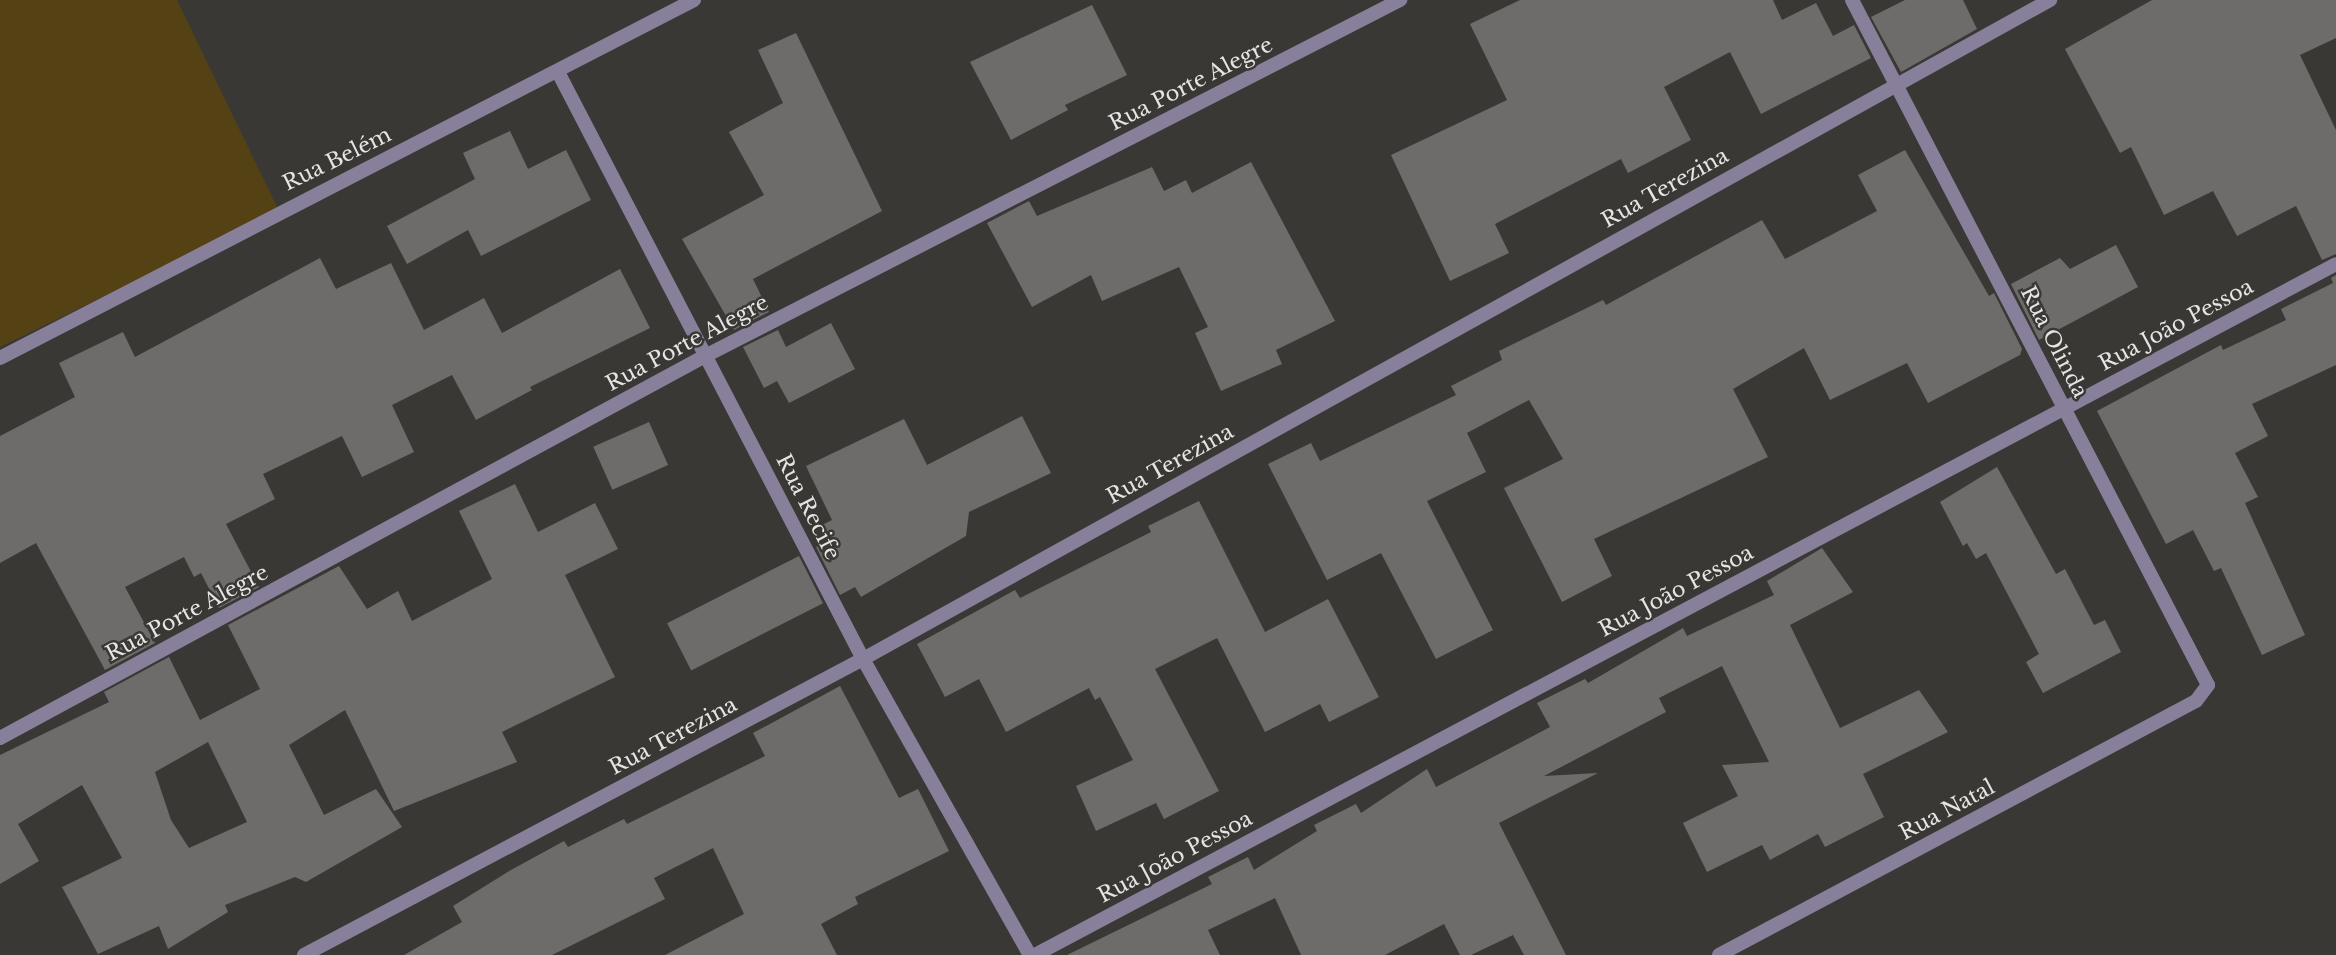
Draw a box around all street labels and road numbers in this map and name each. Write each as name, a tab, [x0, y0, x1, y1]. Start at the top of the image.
street label: Rua Porte Alegre	[1105, 32, 1277, 136]
street label: Rua Belém	[279, 122, 395, 196]
street label: Rua Terezina	[1597, 143, 1733, 233]
street label: Rua João Pessoa	[2094, 274, 2258, 376]
street label: Rua Olinda	[2015, 282, 2093, 402]
street label: Rua Porte Alegre	[601, 289, 773, 397]
street label: Rua Terezina	[1102, 419, 1238, 509]
street label: Rua Recife	[771, 450, 845, 564]
street label: Rua João Pessoa	[1594, 540, 1758, 642]
street label: Rua Porte Alegre	[101, 559, 273, 667]
street label: Rua Terezina	[605, 692, 741, 780]
street label: Rua Natal	[1895, 774, 1999, 846]
street label: Rua João Pessoa	[1093, 806, 1257, 908]

